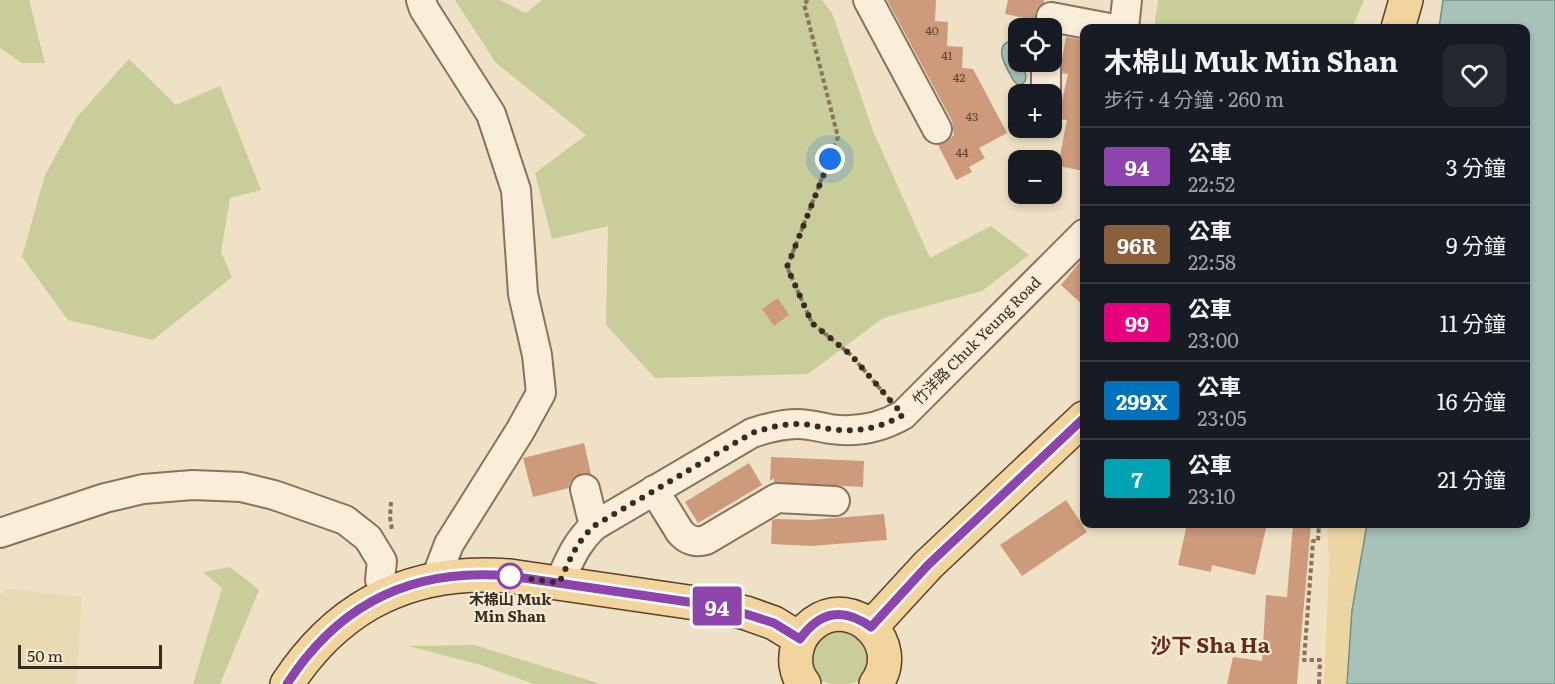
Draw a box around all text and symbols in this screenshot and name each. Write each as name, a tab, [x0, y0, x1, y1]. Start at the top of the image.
map controls	[1008, 18, 1062, 204]
button: locate	[1008, 18, 1062, 72]
house number: 40	[925, 21, 939, 39]
text: 木棉山 Muk Min Shan	[1104, 39, 1398, 81]
button: heart	[1443, 44, 1506, 107]
house number: 41	[941, 46, 953, 64]
house number: 42	[953, 68, 965, 86]
text: 步行 · 4 分鐘 · 260 m	[1104, 83, 1284, 113]
button: +	[1008, 84, 1062, 138]
house number: 43	[965, 107, 979, 125]
text: 公車	[1188, 135, 1232, 168]
house number: 44	[955, 143, 969, 161]
your location	[815, 144, 845, 174]
button: −	[1008, 150, 1062, 204]
text: 3 分鐘	[1446, 150, 1506, 183]
text: 94	[1125, 151, 1149, 182]
text: 22:52	[1188, 168, 1235, 198]
text: 公車	[1188, 213, 1232, 246]
text: 9 分鐘	[1446, 228, 1506, 261]
text: 96R	[1117, 229, 1157, 260]
text: 22:58	[1188, 246, 1236, 276]
street label: 竹洋路 Chuk Yeung Road	[906, 270, 1046, 410]
text: 公車	[1188, 291, 1232, 324]
text: 11 分鐘	[1440, 306, 1506, 339]
text: 99	[1125, 307, 1149, 338]
text: 23:00	[1188, 324, 1239, 354]
text: 公車	[1197, 369, 1241, 402]
text: 16 分鐘	[1437, 384, 1506, 417]
text: 299X	[1116, 385, 1167, 416]
text: 23:05	[1197, 402, 1247, 432]
text: 公車	[1188, 447, 1232, 480]
text: 21 分鐘	[1437, 462, 1506, 495]
text: 7	[1131, 463, 1143, 494]
text: 23:10	[1188, 480, 1235, 510]
marker: 木棉山 Muk Min Shan	[497, 563, 523, 589]
line badge: 94	[690, 586, 744, 626]
place label: 木棉山 Muk Min Shan	[469, 587, 552, 627]
text: 94	[705, 591, 729, 622]
district label: 沙下 Sha Ha	[1150, 628, 1271, 659]
scale bar	[18, 642, 162, 670]
text: 50 m	[27, 643, 63, 667]

